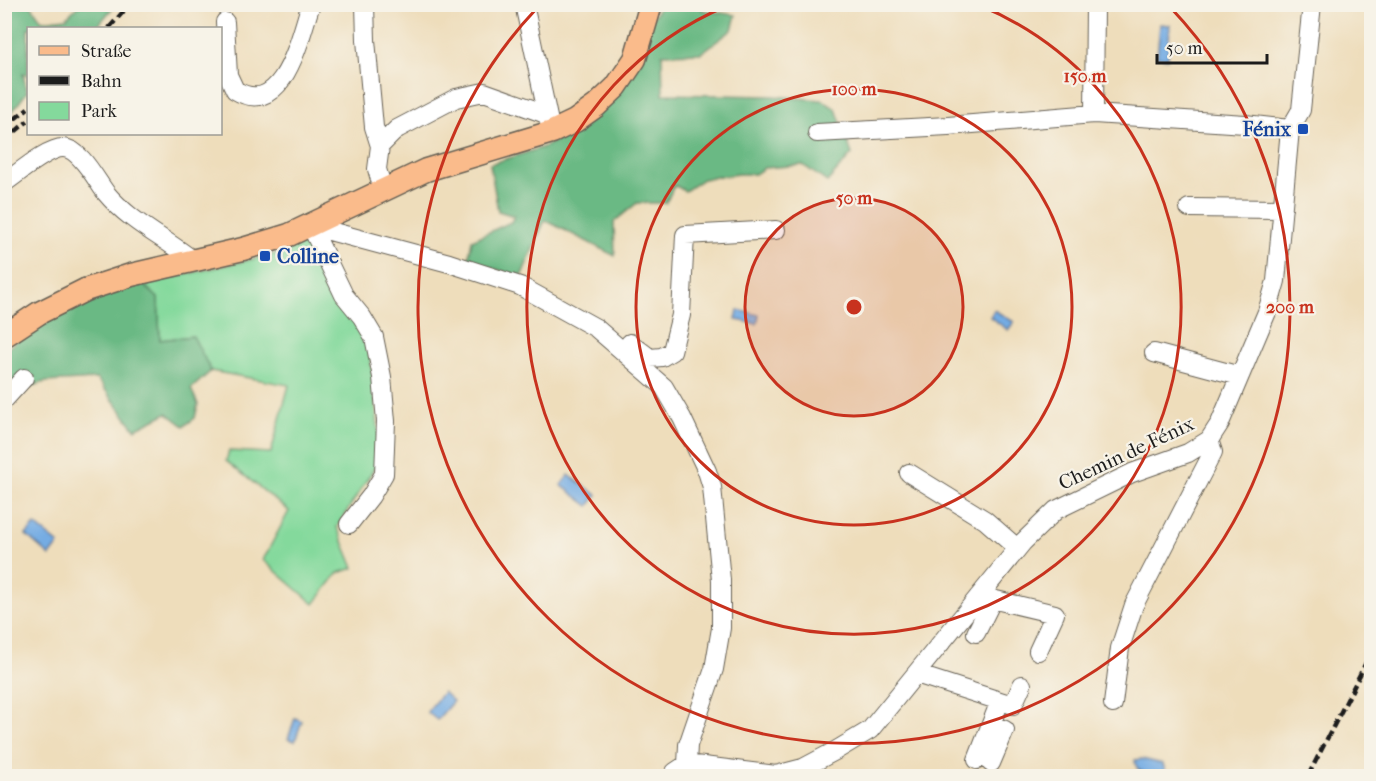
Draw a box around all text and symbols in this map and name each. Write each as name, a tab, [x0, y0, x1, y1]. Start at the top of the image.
legend	[27, 27, 222, 135]
scale bar	[1157, 27, 1266, 65]
text: 50 m	[1166, 38, 1203, 59]
text: Straße	[81, 41, 132, 62]
text: 150 m	[1064, 66, 1107, 87]
text: Bahn	[81, 71, 122, 92]
text: 100 m	[831, 79, 878, 100]
text: Park	[81, 101, 118, 122]
place label: Fénix	[1242, 118, 1292, 141]
marker: Fénix	[1296, 122, 1310, 136]
text: 50 m	[836, 188, 873, 209]
place label: Colline	[277, 245, 339, 268]
marker: Colline	[258, 249, 272, 263]
centre of rings	[844, 297, 864, 317]
text: 200 m	[1266, 297, 1315, 318]
street label: Chemin de Fénix	[1055, 412, 1198, 495]

